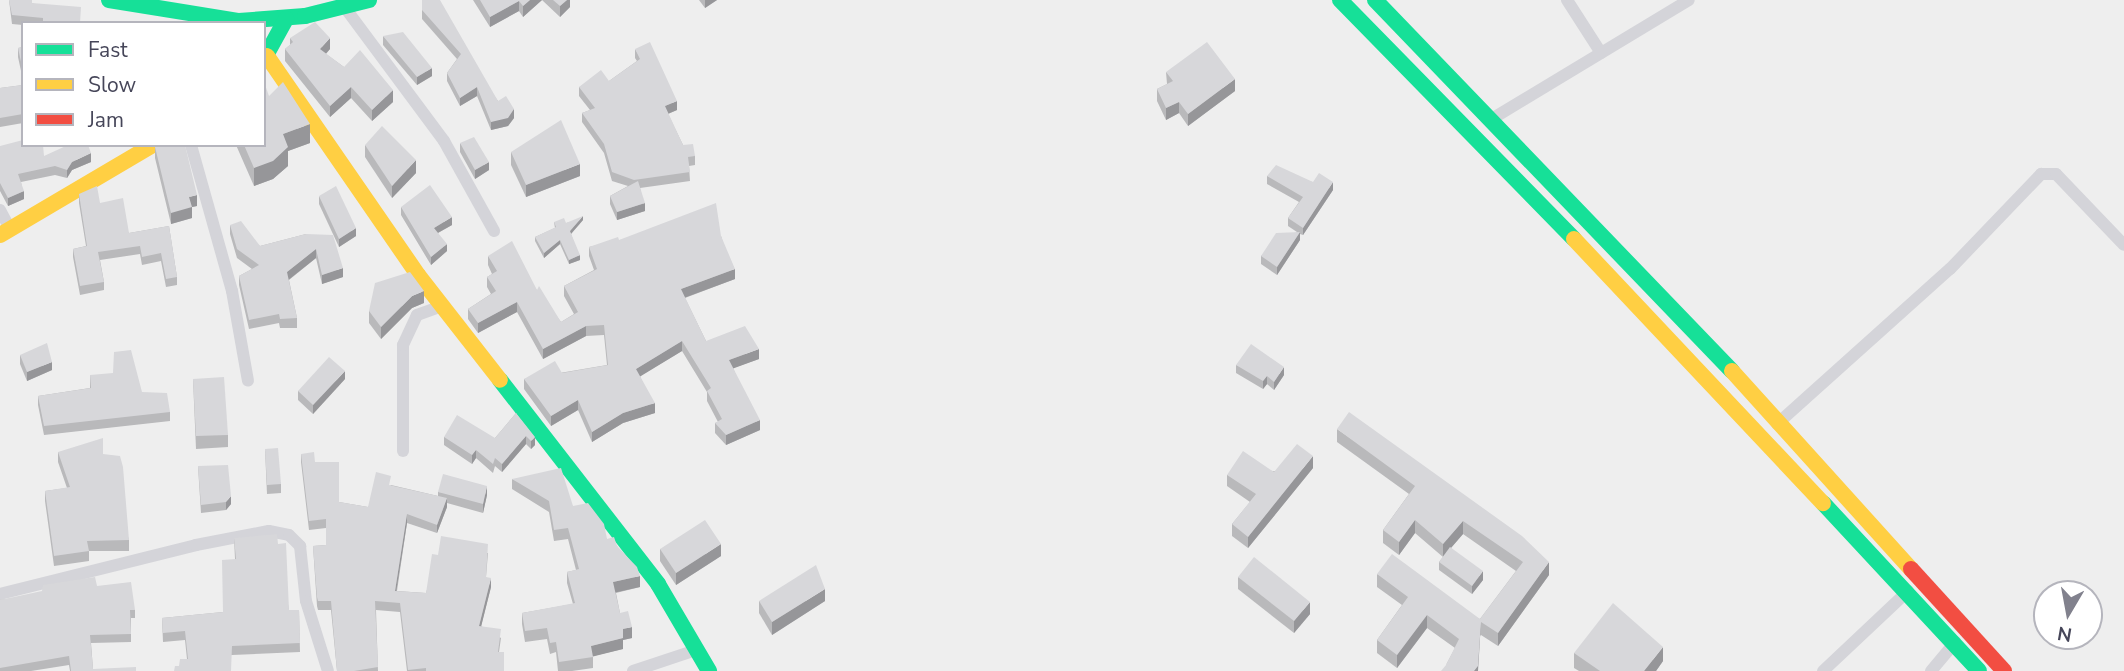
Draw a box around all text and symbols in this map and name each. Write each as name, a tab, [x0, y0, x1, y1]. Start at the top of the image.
legend	[21, 21, 266, 147]
text: Fast	[88, 36, 128, 64]
text: Slow	[88, 71, 136, 99]
text: Jam	[88, 106, 124, 134]
north arrow	[2033, 580, 2103, 650]
text: N	[2055, 620, 2074, 648]

